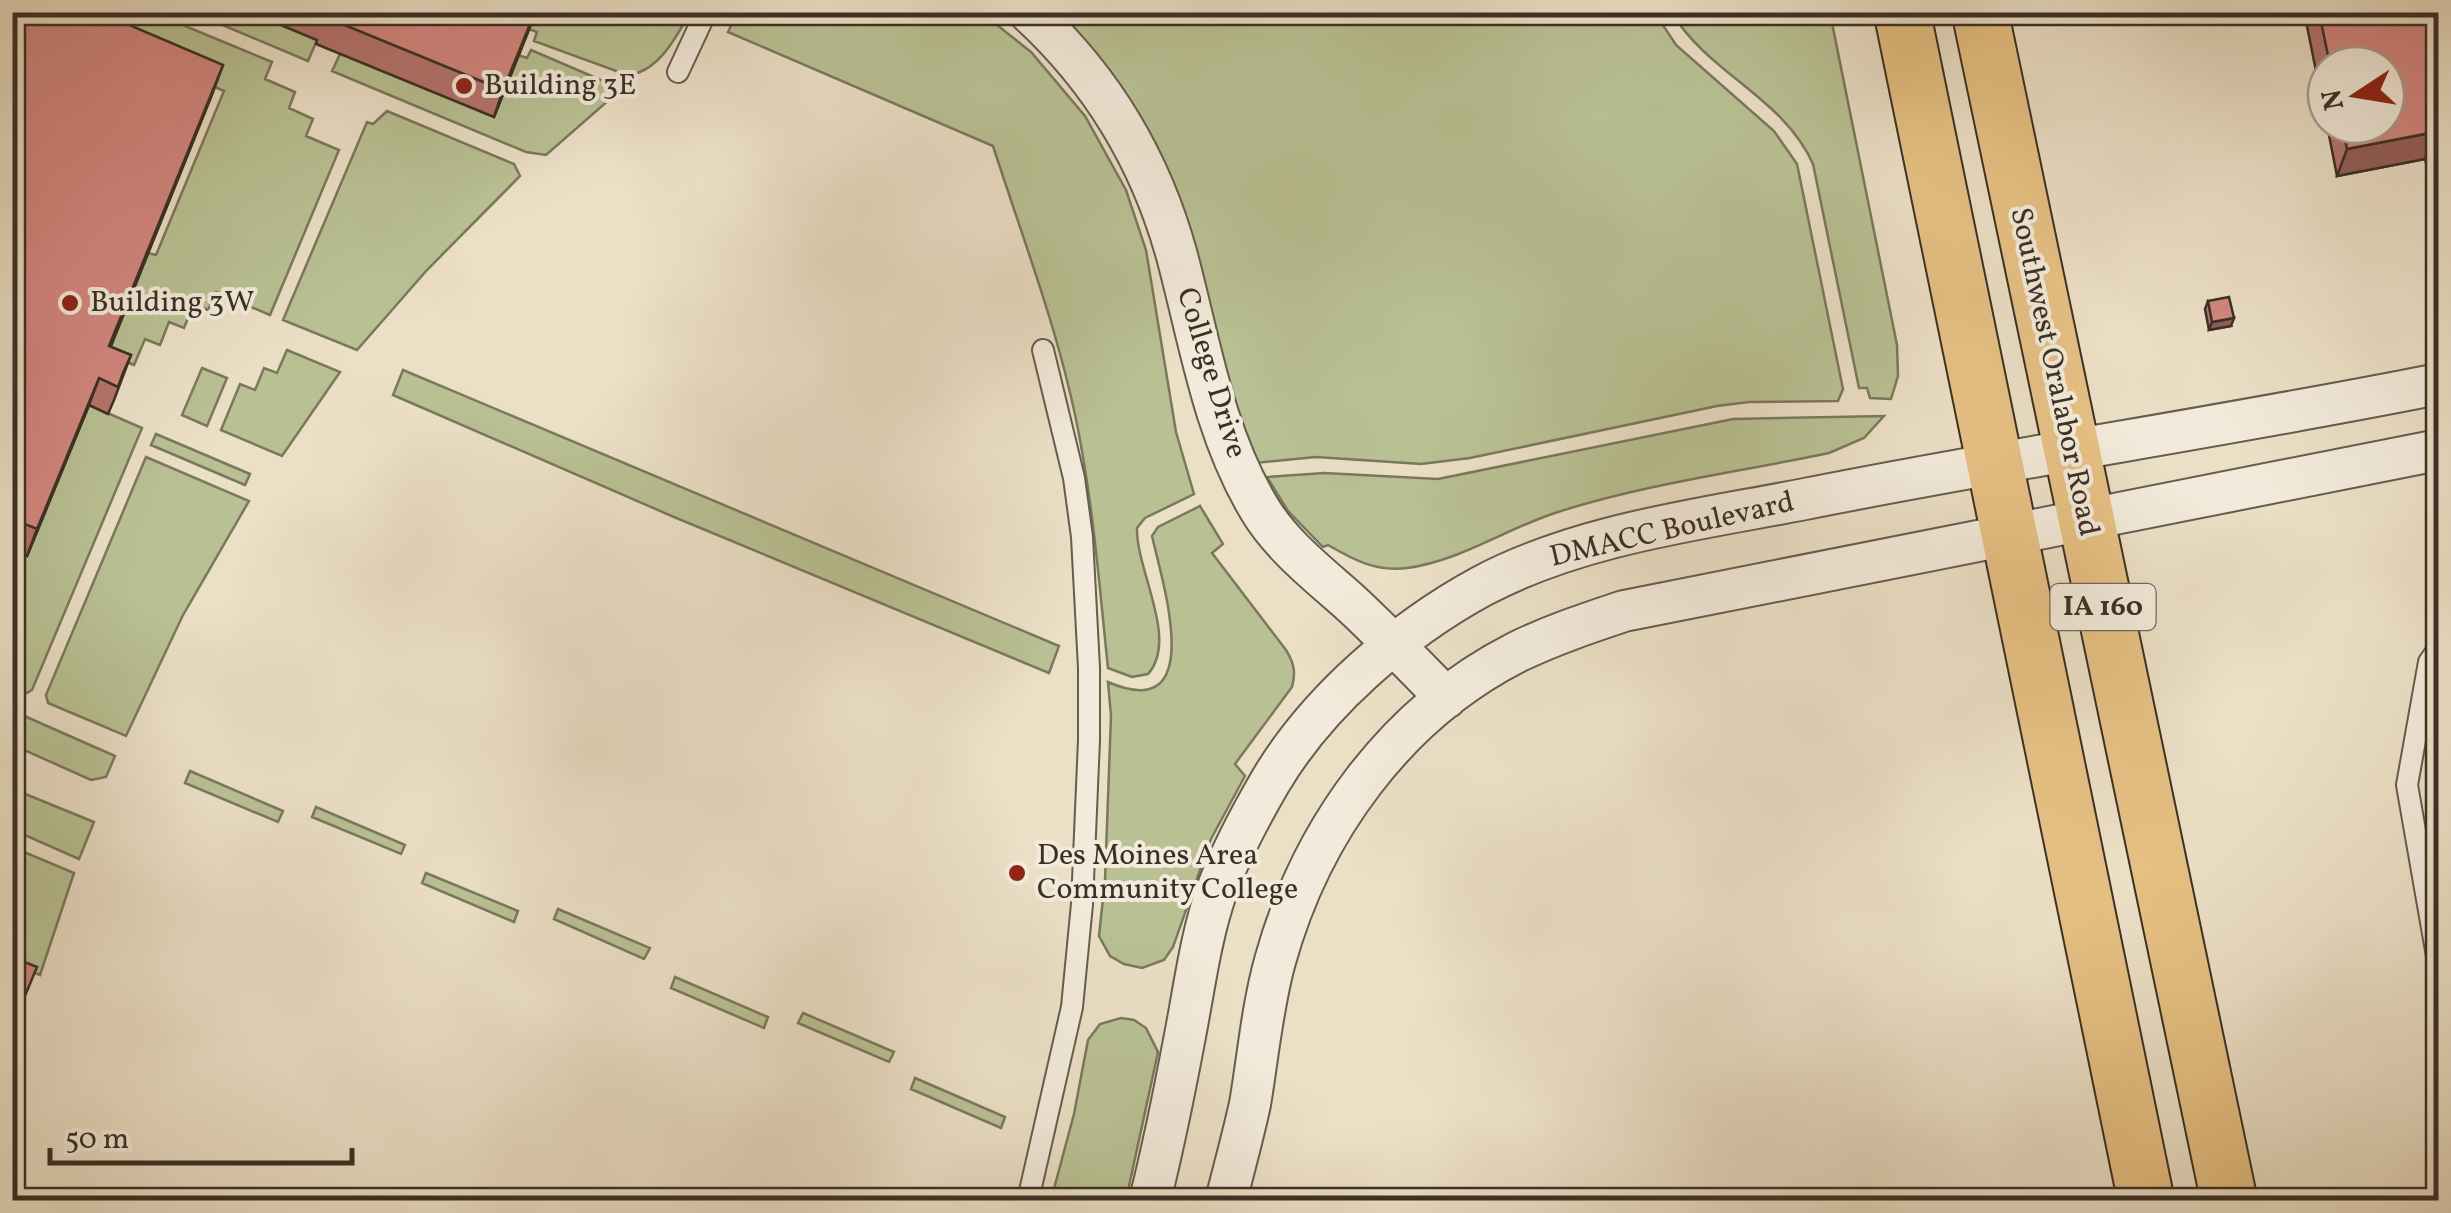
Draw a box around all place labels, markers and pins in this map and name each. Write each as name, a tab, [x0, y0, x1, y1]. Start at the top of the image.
place label: Building 3E	[484, 65, 636, 107]
marker: Building 3E	[453, 75, 475, 97]
place label: Building 3W	[90, 282, 254, 324]
marker: Building 3W	[59, 292, 81, 314]
place label: Des Moines Area Community College	[1037, 835, 1298, 911]
marker: Des Moines Area Community College	[1006, 862, 1028, 884]

